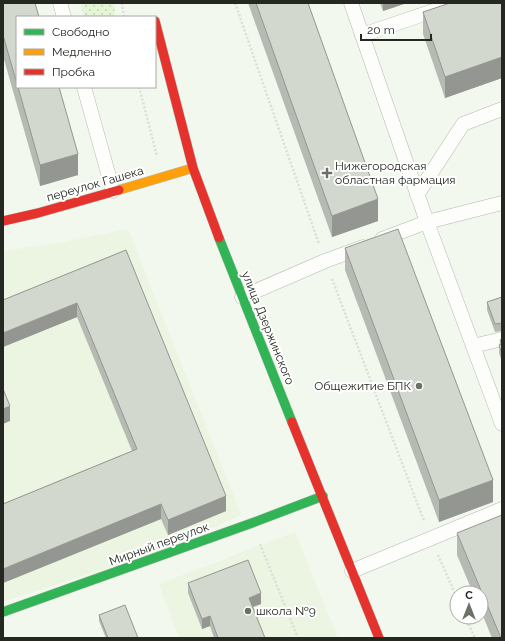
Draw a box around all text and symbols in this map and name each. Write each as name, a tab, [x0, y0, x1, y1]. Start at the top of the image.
legend	[16, 16, 156, 88]
scale bar	[361, 16, 431, 42]
text: 20 m	[367, 23, 395, 37]
text: Свободно	[52, 25, 109, 39]
text: Медленно	[52, 45, 111, 59]
text: Пробка	[52, 65, 95, 79]
place label: Нижегородская областная фармация	[335, 159, 456, 187]
street label: переулок Гашека	[45, 163, 145, 205]
marker: Нижегородская областная фармация	[322, 168, 332, 178]
street label: улица Дзержинского	[239, 269, 297, 387]
place label: Общежитие БПК	[314, 379, 411, 393]
marker: Общежитие БПК	[414, 381, 424, 391]
street label: Мирный переулок	[107, 519, 211, 569]
north arrow	[449, 585, 489, 625]
text: С	[465, 589, 473, 602]
place label: школа №9	[256, 604, 316, 618]
marker: школа №9	[243, 606, 253, 616]

